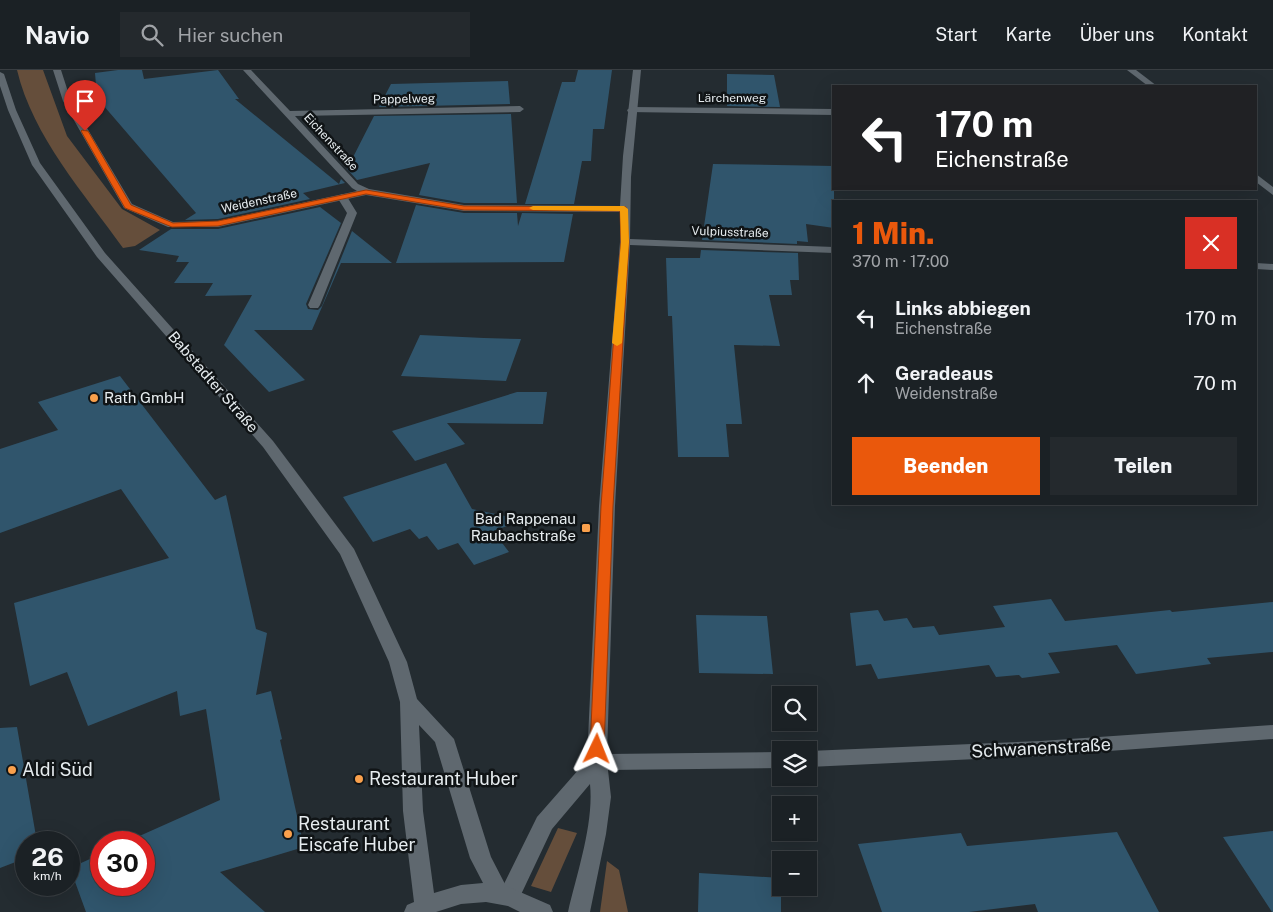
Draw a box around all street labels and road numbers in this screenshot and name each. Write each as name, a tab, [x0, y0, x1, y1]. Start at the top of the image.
street label: Pappelweg	[373, 91, 435, 107]
street label: Lärchenweg	[698, 91, 766, 105]
street label: Eichenstraße	[301, 111, 361, 174]
street label: Weidenstraße	[220, 186, 298, 216]
street label: Vulpiusstraße	[691, 224, 769, 240]
street label: Babstadter Straße	[165, 328, 262, 436]
street label: Schwanenstraße	[971, 733, 1111, 762]

